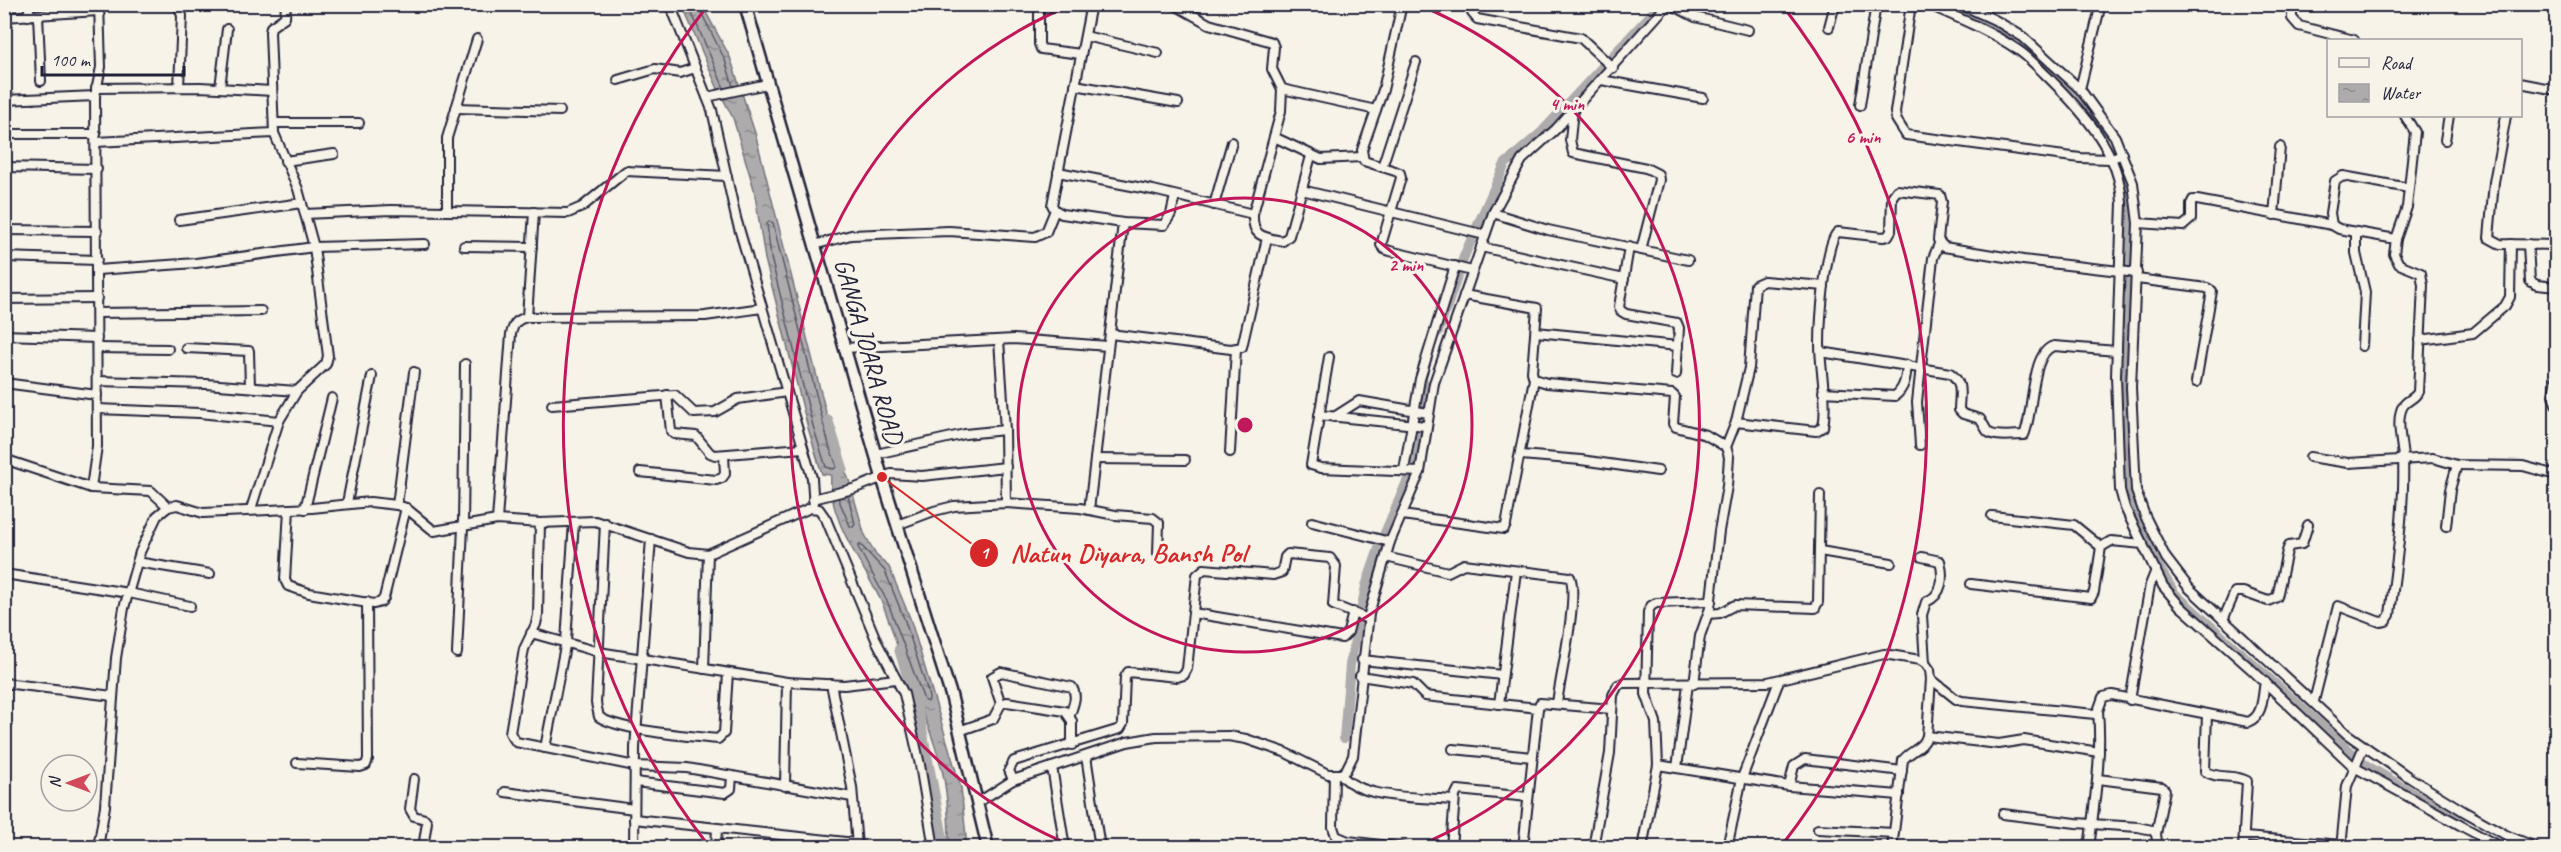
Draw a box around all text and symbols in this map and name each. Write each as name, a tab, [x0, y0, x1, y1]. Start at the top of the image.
scale bar	[42, 39, 184, 77]
legend	[2327, 39, 2522, 117]
text: 100 m	[51, 49, 92, 71]
text: Road	[2381, 52, 2414, 74]
text: Water	[2381, 82, 2422, 104]
text: 4 min	[1550, 93, 1585, 115]
text: 6 min	[1846, 126, 1881, 148]
text: 2 min	[1389, 254, 1424, 276]
street label: GANGA JOARA ROAD	[827, 255, 912, 449]
centre of rings	[1235, 415, 1255, 435]
callout: Natun Diyara, Bansh Pol	[969, 530, 1258, 575]
text: Natun Diyara, Bansh Pol	[1010, 536, 1251, 570]
text: 1	[980, 542, 990, 564]
north arrow	[39, 753, 99, 813]
text: N	[45, 775, 65, 788]

